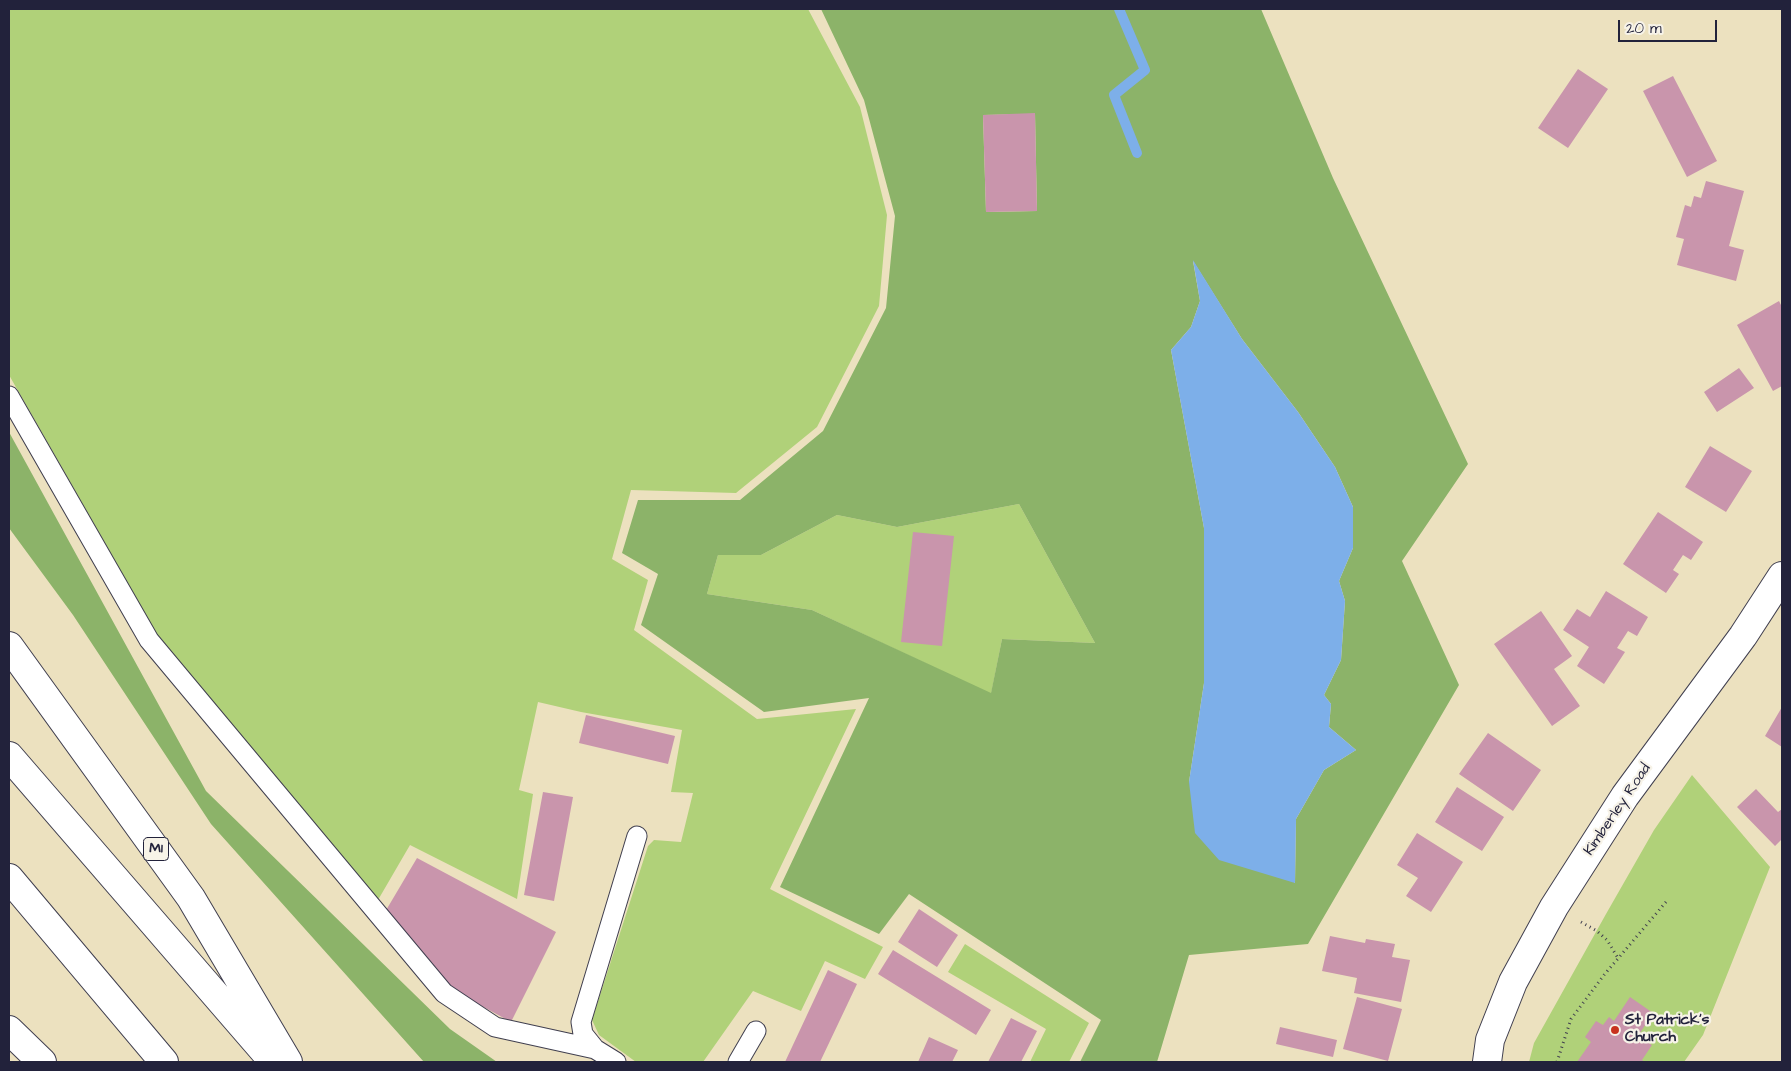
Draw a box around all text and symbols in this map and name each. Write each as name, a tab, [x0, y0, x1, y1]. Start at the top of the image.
scale bar	[1621, 10, 1720, 42]
text: 20 m	[1626, 18, 1662, 39]
street label: Kimberley Road	[1581, 761, 1655, 859]
road number: M1	[144, 838, 168, 861]
place label: St Patrick's Church	[1625, 1012, 1709, 1047]
marker: St Patrick's Church	[1609, 1024, 1621, 1036]

